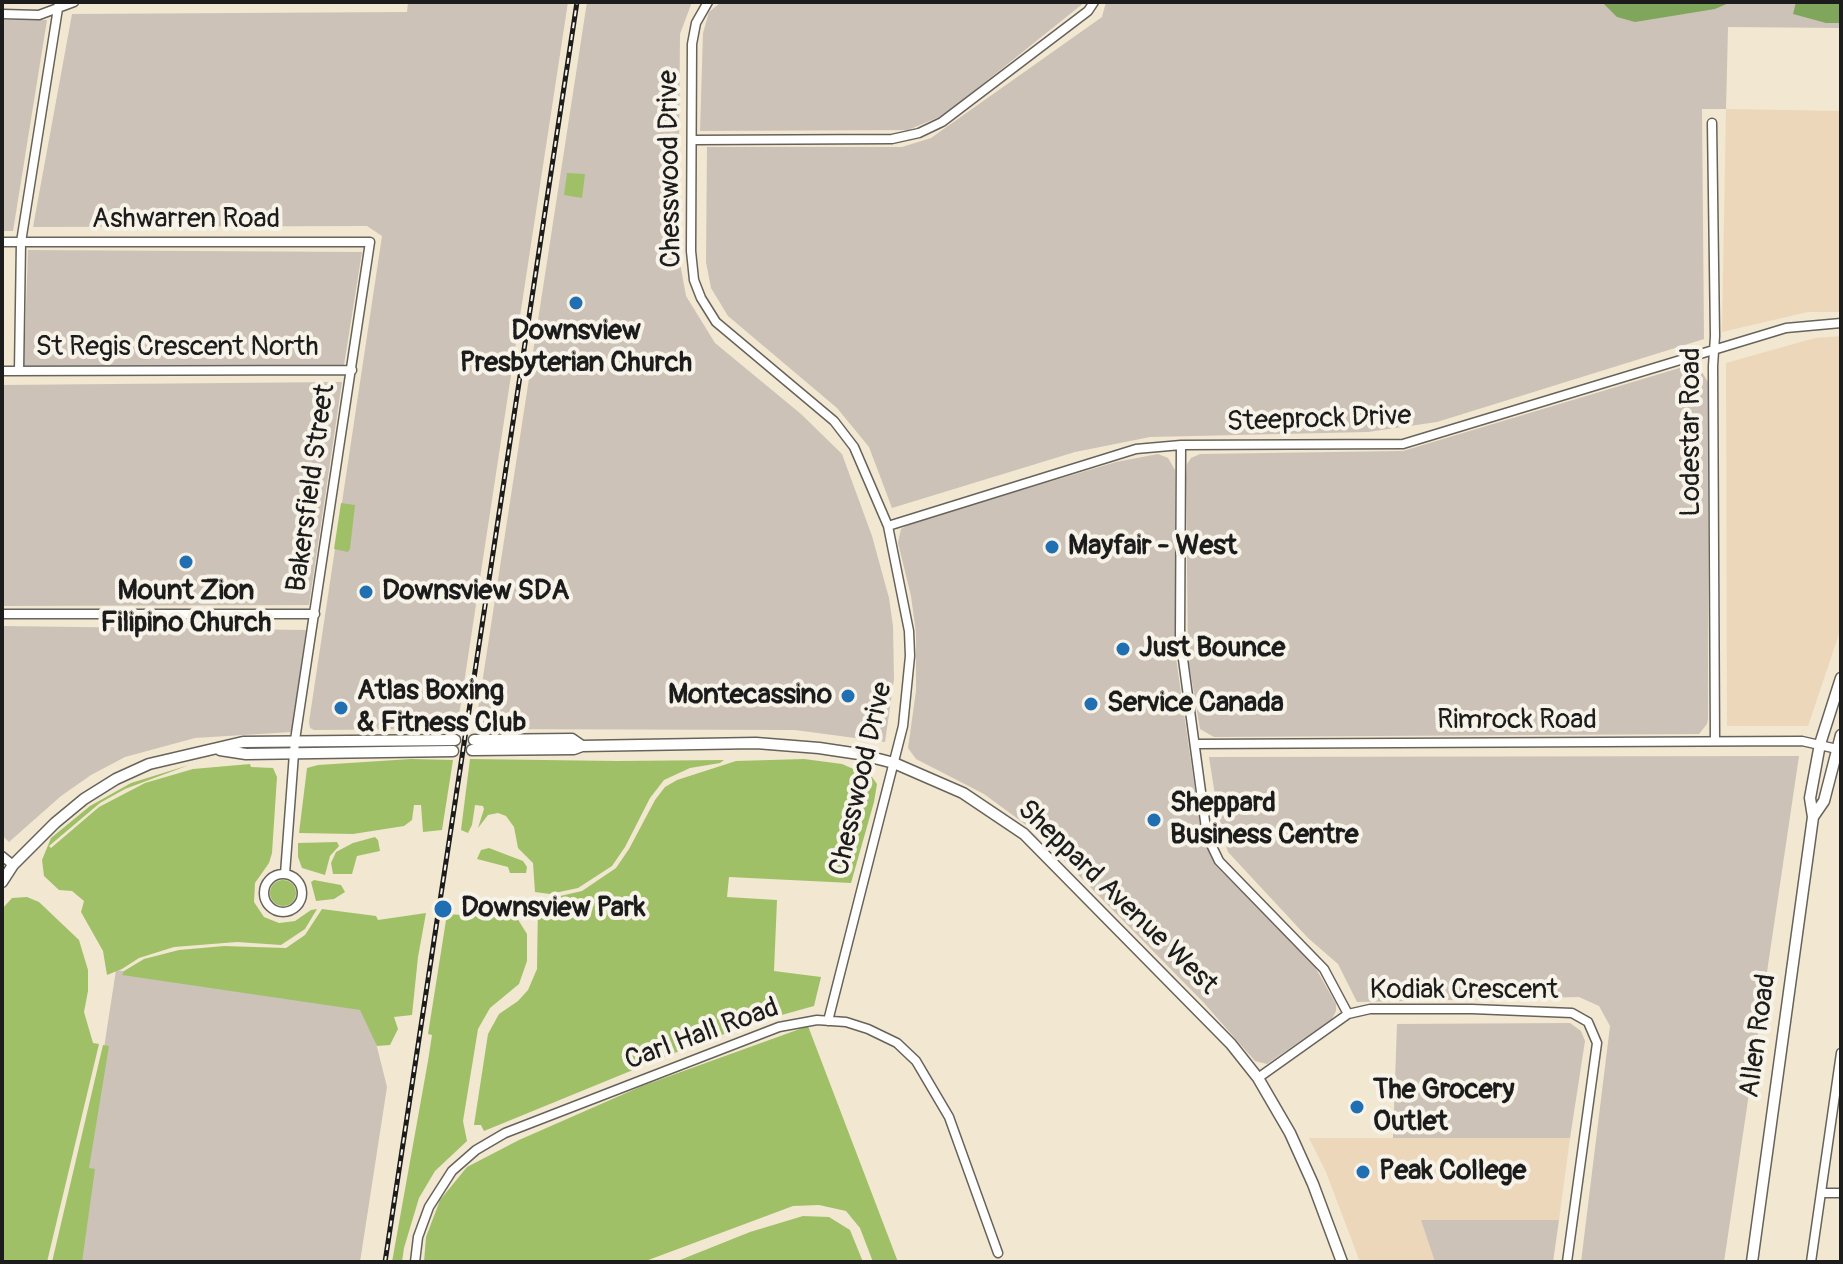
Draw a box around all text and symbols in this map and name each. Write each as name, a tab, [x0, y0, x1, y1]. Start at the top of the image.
street label: Chesswood Drive	[652, 70, 690, 268]
street label: Ashwarren Road	[92, 203, 280, 237]
marker: Downsview Presbyterian Church	[567, 294, 585, 312]
place label: Downsview Presbyterian Church	[460, 315, 692, 381]
street label: St Regis Crescent North	[35, 331, 319, 365]
street label: Lodestar Road	[1675, 347, 1709, 517]
street label: Bakersfield Street	[281, 382, 343, 594]
street label: Steeprock Drive	[1226, 400, 1412, 440]
place label: Mayfair - West	[1068, 530, 1237, 564]
marker: Mayfair - West	[1043, 538, 1061, 556]
marker: Mount Zion Filipino Church	[177, 553, 195, 571]
place label: Mount Zion Filipino Church	[101, 575, 271, 641]
place label: Downsview SDA	[382, 575, 569, 609]
marker: Downsview SDA	[357, 583, 375, 601]
place label: Just Bounce	[1139, 632, 1285, 666]
marker: Just Bounce	[1114, 640, 1132, 658]
place label: Atlas Boxing & Fitness Club	[357, 675, 526, 741]
place label: Montecassino	[668, 679, 832, 713]
street label: Chesswood Drive	[823, 679, 901, 879]
marker: Montecassino	[839, 687, 857, 705]
place label: Service Canada	[1107, 687, 1284, 721]
marker: Service Canada	[1082, 695, 1100, 713]
marker: Atlas Boxing & Fitness Club	[332, 699, 350, 717]
street label: Rimrock Road	[1437, 704, 1597, 738]
place label: Sheppard Business Centre	[1170, 787, 1359, 853]
street label: Sheppard Avenue West	[1010, 794, 1224, 1002]
marker: Sheppard Business Centre	[1145, 811, 1163, 829]
place label: Downsview Park	[461, 892, 645, 926]
marker: Downsview Park	[432, 898, 454, 920]
street label: Allen Road	[1734, 972, 1784, 1100]
street label: Kodiak Crescent	[1370, 974, 1558, 1008]
street label: Carl Hall Road	[621, 992, 783, 1078]
place label: The Grocery Outlet	[1373, 1074, 1515, 1140]
marker: The Grocery Outlet	[1348, 1098, 1366, 1116]
place label: Peak College	[1379, 1155, 1526, 1189]
marker: Peak College	[1354, 1163, 1372, 1181]

